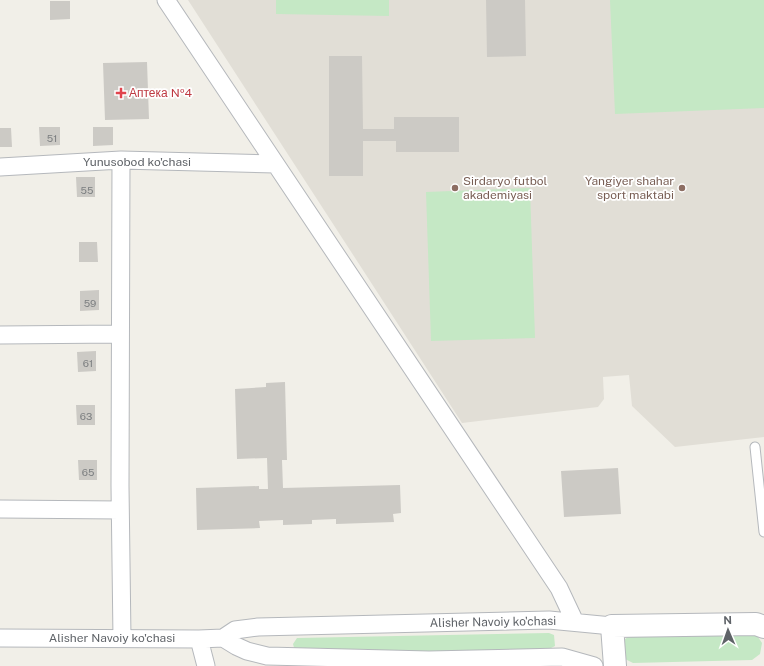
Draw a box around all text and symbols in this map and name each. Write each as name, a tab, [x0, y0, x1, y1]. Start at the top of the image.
place label: Аптека №4	[129, 86, 193, 100]
marker: Аптека №4	[116, 88, 126, 98]
house number: 51	[47, 132, 57, 144]
street label: Yunusobod ko'chasi	[83, 155, 191, 169]
place label: Sirdaryo futbol akademiyasi	[463, 174, 548, 202]
place label: Yangiyer shahar sport maktabi	[585, 174, 674, 202]
marker: Sirdaryo futbol akademiyasi	[450, 183, 460, 193]
marker: Yangiyer shahar sport maktabi	[677, 183, 687, 193]
house number: 55	[81, 184, 93, 196]
house number: 59	[84, 297, 96, 309]
house number: 61	[83, 357, 93, 369]
house number: 63	[80, 410, 92, 422]
house number: 65	[82, 466, 94, 478]
north arrow	[708, 610, 748, 650]
street label: Alisher Navoiy ko'chasi	[430, 614, 556, 630]
text: N	[723, 614, 732, 626]
street label: Alisher Navoiy ko'chasi	[49, 631, 175, 645]

